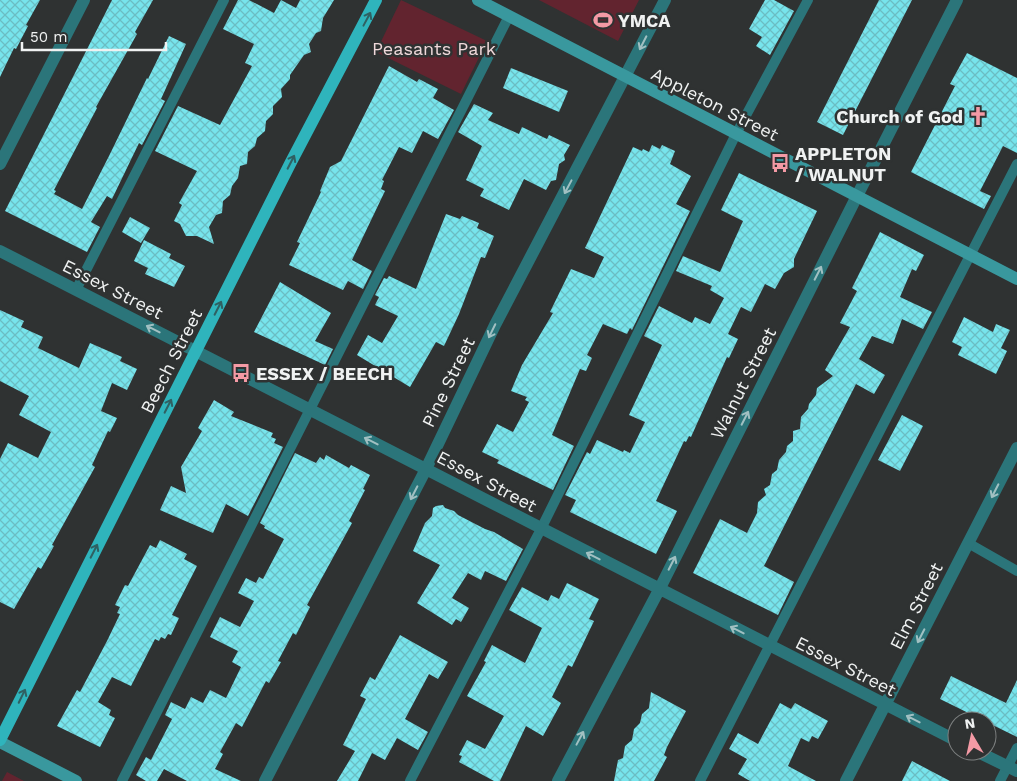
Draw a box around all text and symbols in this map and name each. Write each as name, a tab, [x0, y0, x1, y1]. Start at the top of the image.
sports icon: YMCA	[592, 9, 614, 31]
place label: YMCA	[618, 10, 671, 31]
one-way arrow	[362, 12, 372, 26]
scale bar	[22, 20, 166, 52]
text: 50 m	[30, 28, 67, 46]
one-way arrow	[638, 36, 648, 51]
park label: Peasants Park	[372, 38, 496, 59]
street label: Appleton Street	[648, 63, 782, 145]
church icon: Church of God	[967, 105, 989, 127]
place label: Church of God	[836, 106, 963, 127]
place label: APPLETON / WALNUT	[795, 143, 891, 185]
bus stop icon: APPLETON / WALNUT	[769, 152, 791, 174]
one-way arrow	[287, 155, 296, 170]
one-way arrow	[562, 180, 572, 194]
street label: Essex Street	[59, 255, 167, 324]
one-way arrow	[813, 265, 823, 280]
one-way arrow	[213, 300, 223, 315]
street label: Beech Street	[136, 305, 206, 417]
one-way arrow	[487, 323, 496, 338]
street label: Walnut Street	[706, 323, 780, 442]
one-way arrow	[145, 324, 160, 334]
street label: Pine Street	[417, 333, 479, 430]
bus stop icon: ESSEX / BEECH	[230, 362, 252, 384]
place label: ESSEX / BEECH	[256, 363, 393, 384]
one-way arrow	[164, 399, 173, 414]
one-way arrow	[741, 411, 750, 426]
one-way arrow	[364, 436, 379, 445]
street label: Essex Street	[433, 446, 541, 516]
one-way arrow	[990, 483, 999, 498]
one-way arrow	[409, 485, 418, 500]
one-way arrow	[89, 543, 99, 558]
one-way arrow	[586, 551, 601, 560]
one-way arrow	[668, 556, 677, 571]
street label: Elm Street	[885, 559, 947, 653]
one-way arrow	[730, 625, 745, 635]
one-way arrow	[916, 628, 925, 643]
street label: Essex Street	[792, 632, 900, 701]
one-way arrow	[18, 689, 27, 704]
north arrow	[947, 711, 997, 761]
one-way arrow	[906, 714, 921, 724]
text: N	[964, 714, 976, 732]
one-way arrow	[576, 731, 585, 746]

